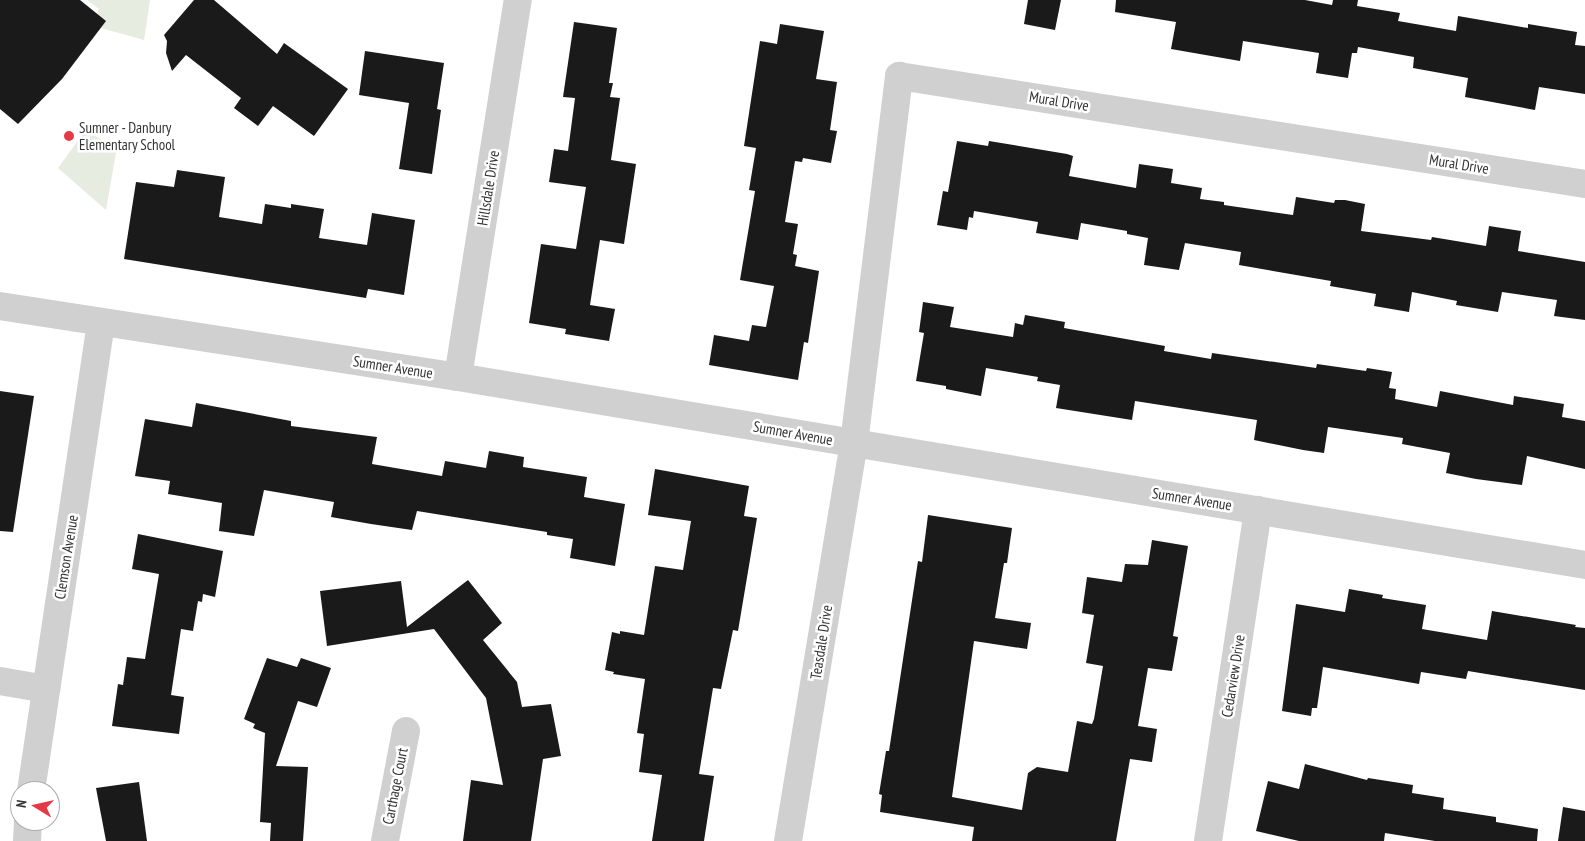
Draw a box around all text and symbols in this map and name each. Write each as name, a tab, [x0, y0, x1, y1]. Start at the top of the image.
street label: Mural Drive	[1028, 87, 1090, 115]
place label: Sumner - Danbury Elementary School	[79, 118, 176, 153]
marker: Sumner - Danbury Elementary School	[63, 130, 75, 142]
street label: Hillsdale Drive	[473, 149, 503, 227]
street label: Mural Drive	[1428, 150, 1490, 178]
street label: Sumner Avenue	[352, 352, 434, 382]
street label: Sumner Avenue	[752, 417, 834, 449]
street label: Sumner Avenue	[1151, 484, 1233, 514]
street label: Clemson Avenue	[50, 513, 82, 601]
street label: Teasdale Drive	[806, 604, 836, 680]
street label: Cedarview Drive	[1218, 633, 1248, 719]
street label: Carthage Court	[379, 746, 411, 826]
north arrow	[10, 781, 60, 831]
text: N	[12, 799, 31, 809]

